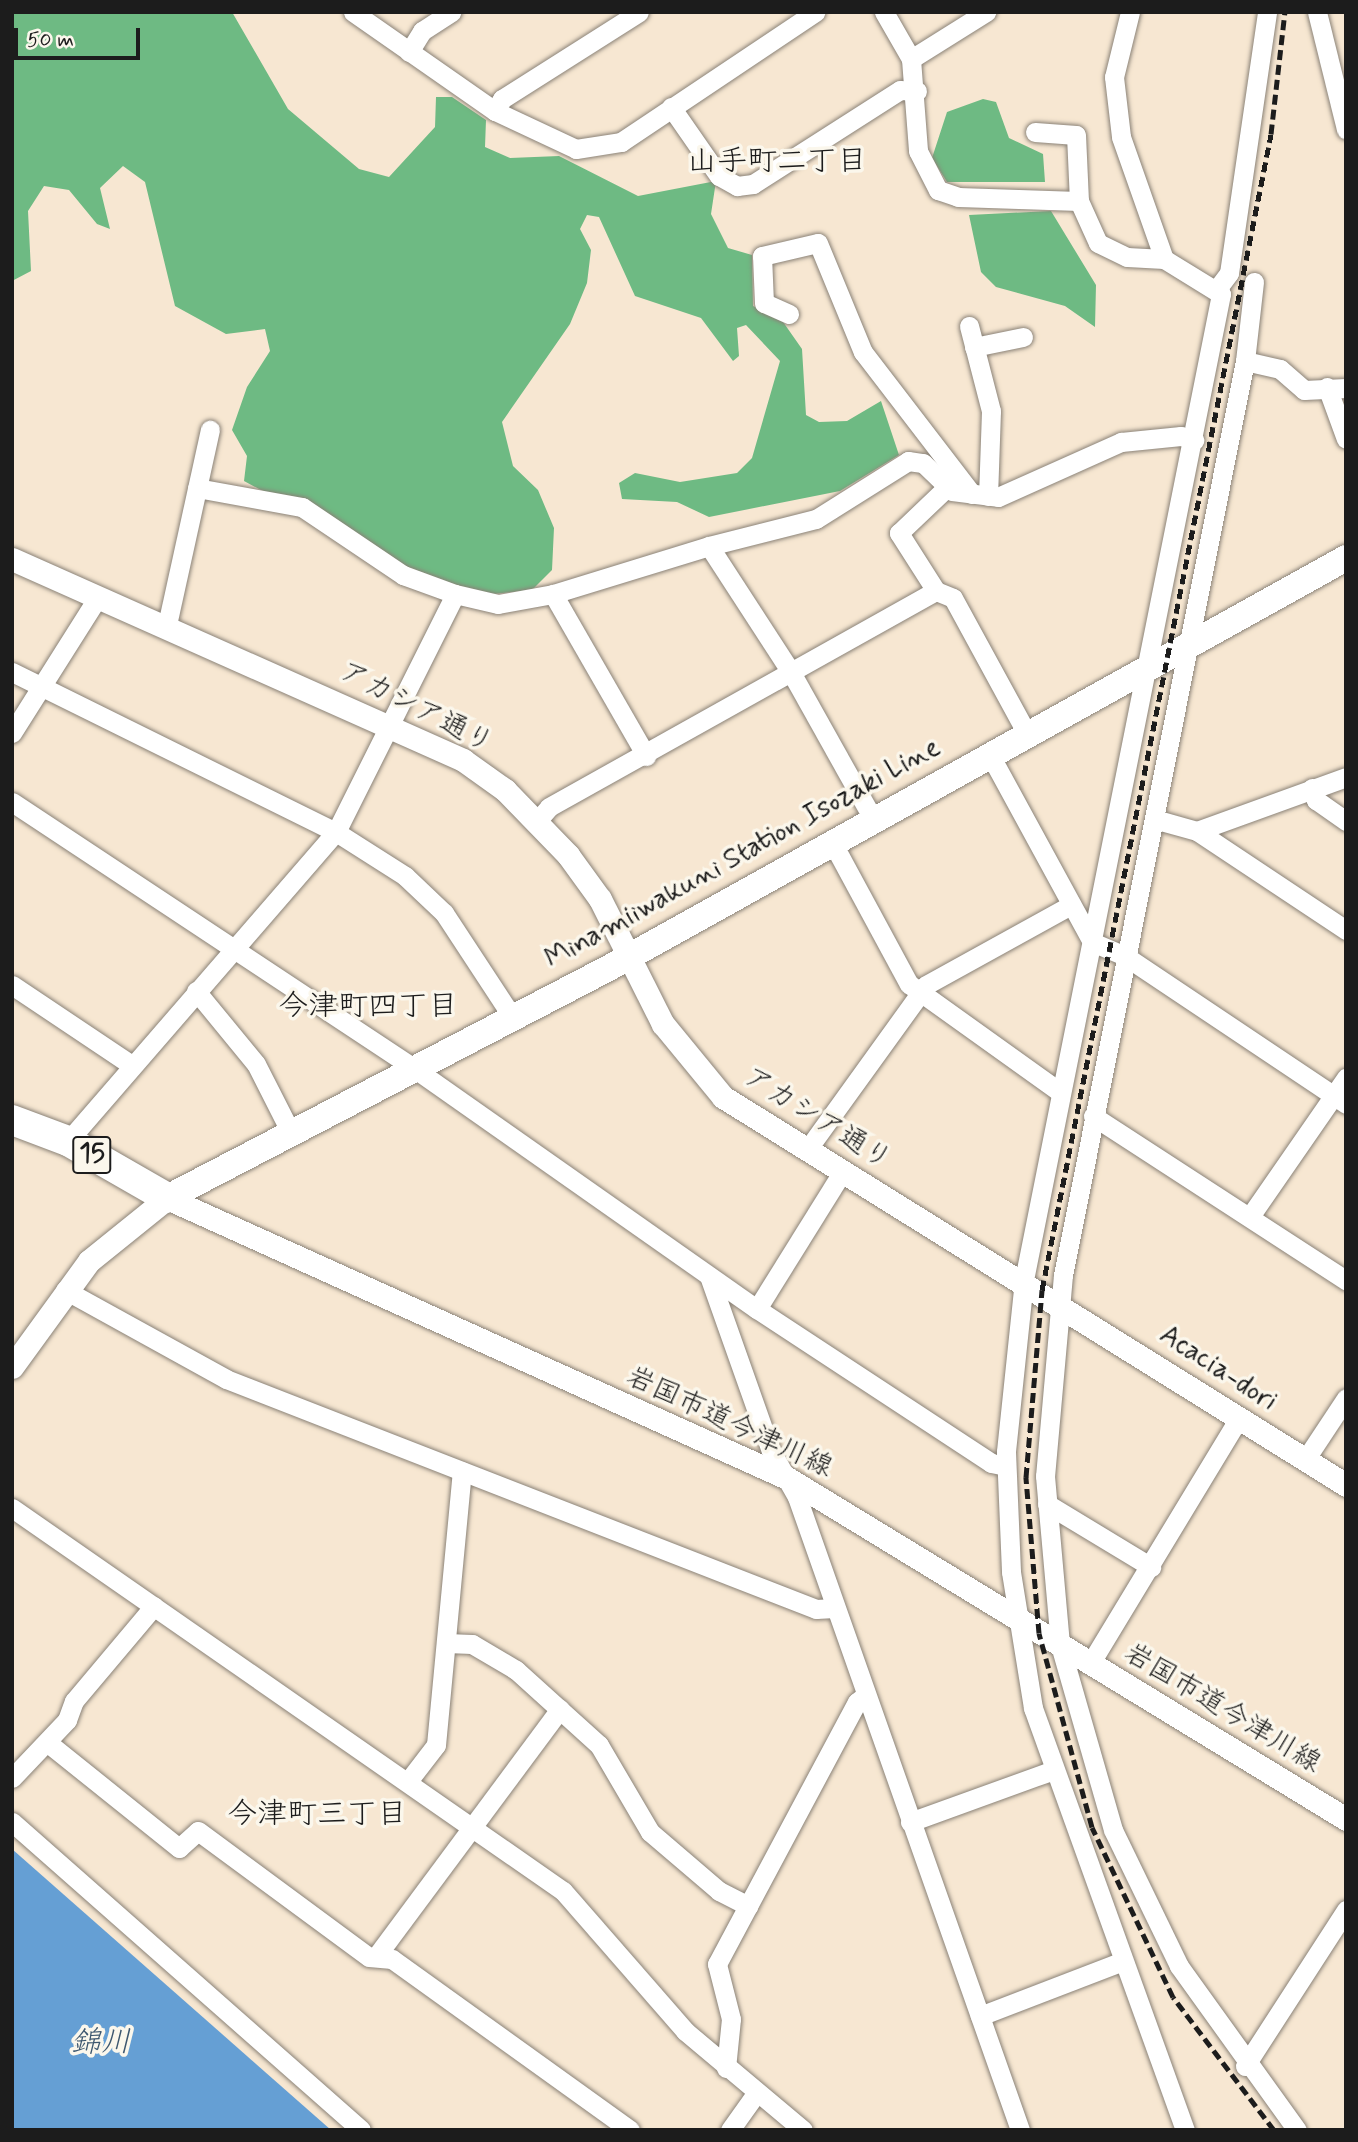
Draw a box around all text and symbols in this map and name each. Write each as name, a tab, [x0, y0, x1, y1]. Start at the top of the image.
scale bar	[18, 14, 144, 58]
text: 50 m	[27, 26, 74, 54]
district label: 山手町二丁目	[687, 144, 867, 180]
street label: アカシア通り	[334, 655, 498, 761]
street label: Minamiiwakuni Station Isozaki Line	[541, 732, 945, 976]
district label: 今津町四丁目	[278, 989, 458, 1025]
street label: アカシア通り	[737, 1060, 897, 1178]
road number: 15	[71, 1132, 113, 1178]
street label: Acacia-dori	[1153, 1319, 1283, 1419]
street label: 岩国市道今津川線	[620, 1360, 838, 1486]
street label: 岩国市道今津川線	[1117, 1637, 1327, 1781]
district label: 今津町三丁目	[227, 1797, 407, 1833]
water label: 錦川	[71, 2025, 131, 2061]

